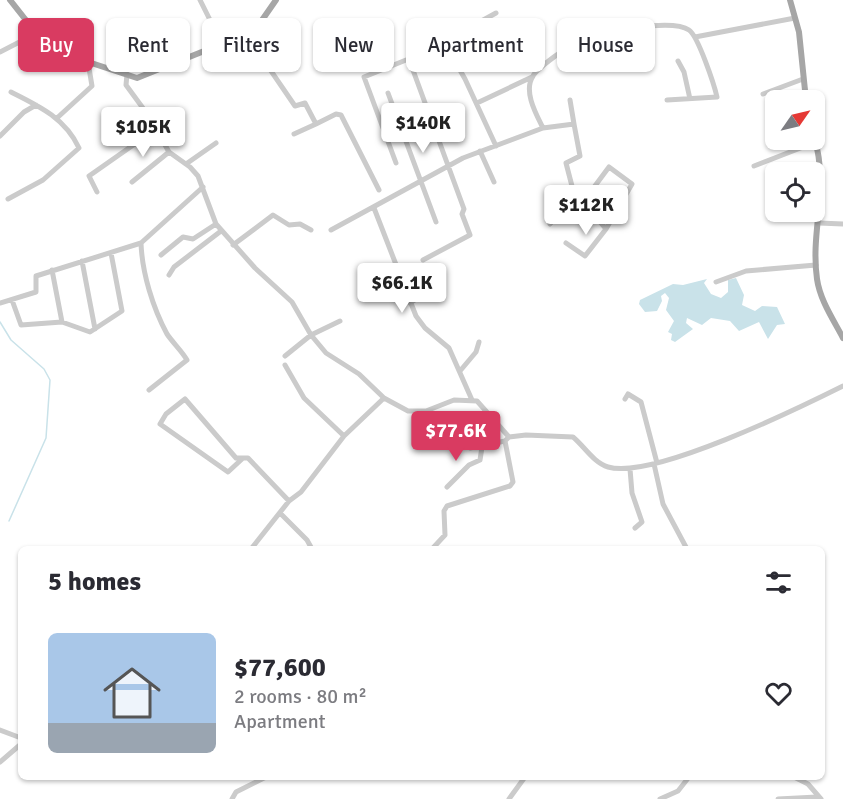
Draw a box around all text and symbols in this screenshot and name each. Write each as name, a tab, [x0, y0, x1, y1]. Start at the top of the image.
chip: Buy	[18, 18, 94, 72]
chip: Rent	[106, 18, 190, 72]
chip: Filters	[202, 18, 301, 72]
chip: New	[313, 18, 394, 72]
chip: Apartment	[406, 18, 545, 72]
chip: House	[557, 18, 655, 72]
north arrow	[765, 90, 825, 150]
map controls	[765, 90, 825, 222]
pin: $140K	[381, 103, 465, 154]
pin: $105K	[101, 107, 185, 158]
text: $140K	[395, 110, 451, 135]
text: $105K	[115, 114, 171, 139]
button: locate	[765, 162, 825, 222]
pin: $112K	[544, 185, 628, 236]
text: $112K	[558, 192, 614, 217]
pin: $66.1K	[353, 263, 451, 314]
text: $66.1K	[371, 270, 433, 295]
pin: $77.6K	[407, 411, 505, 462]
text: $77.6K	[425, 418, 487, 443]
text: 5 homes	[48, 566, 141, 598]
icon: filters	[762, 566, 795, 599]
text: $77,600	[234, 652, 326, 684]
icon: home	[96, 657, 168, 729]
icon: heart	[762, 677, 795, 710]
text: 2 rooms · 80 m²	[234, 684, 367, 709]
text: Apartment	[234, 709, 326, 734]

